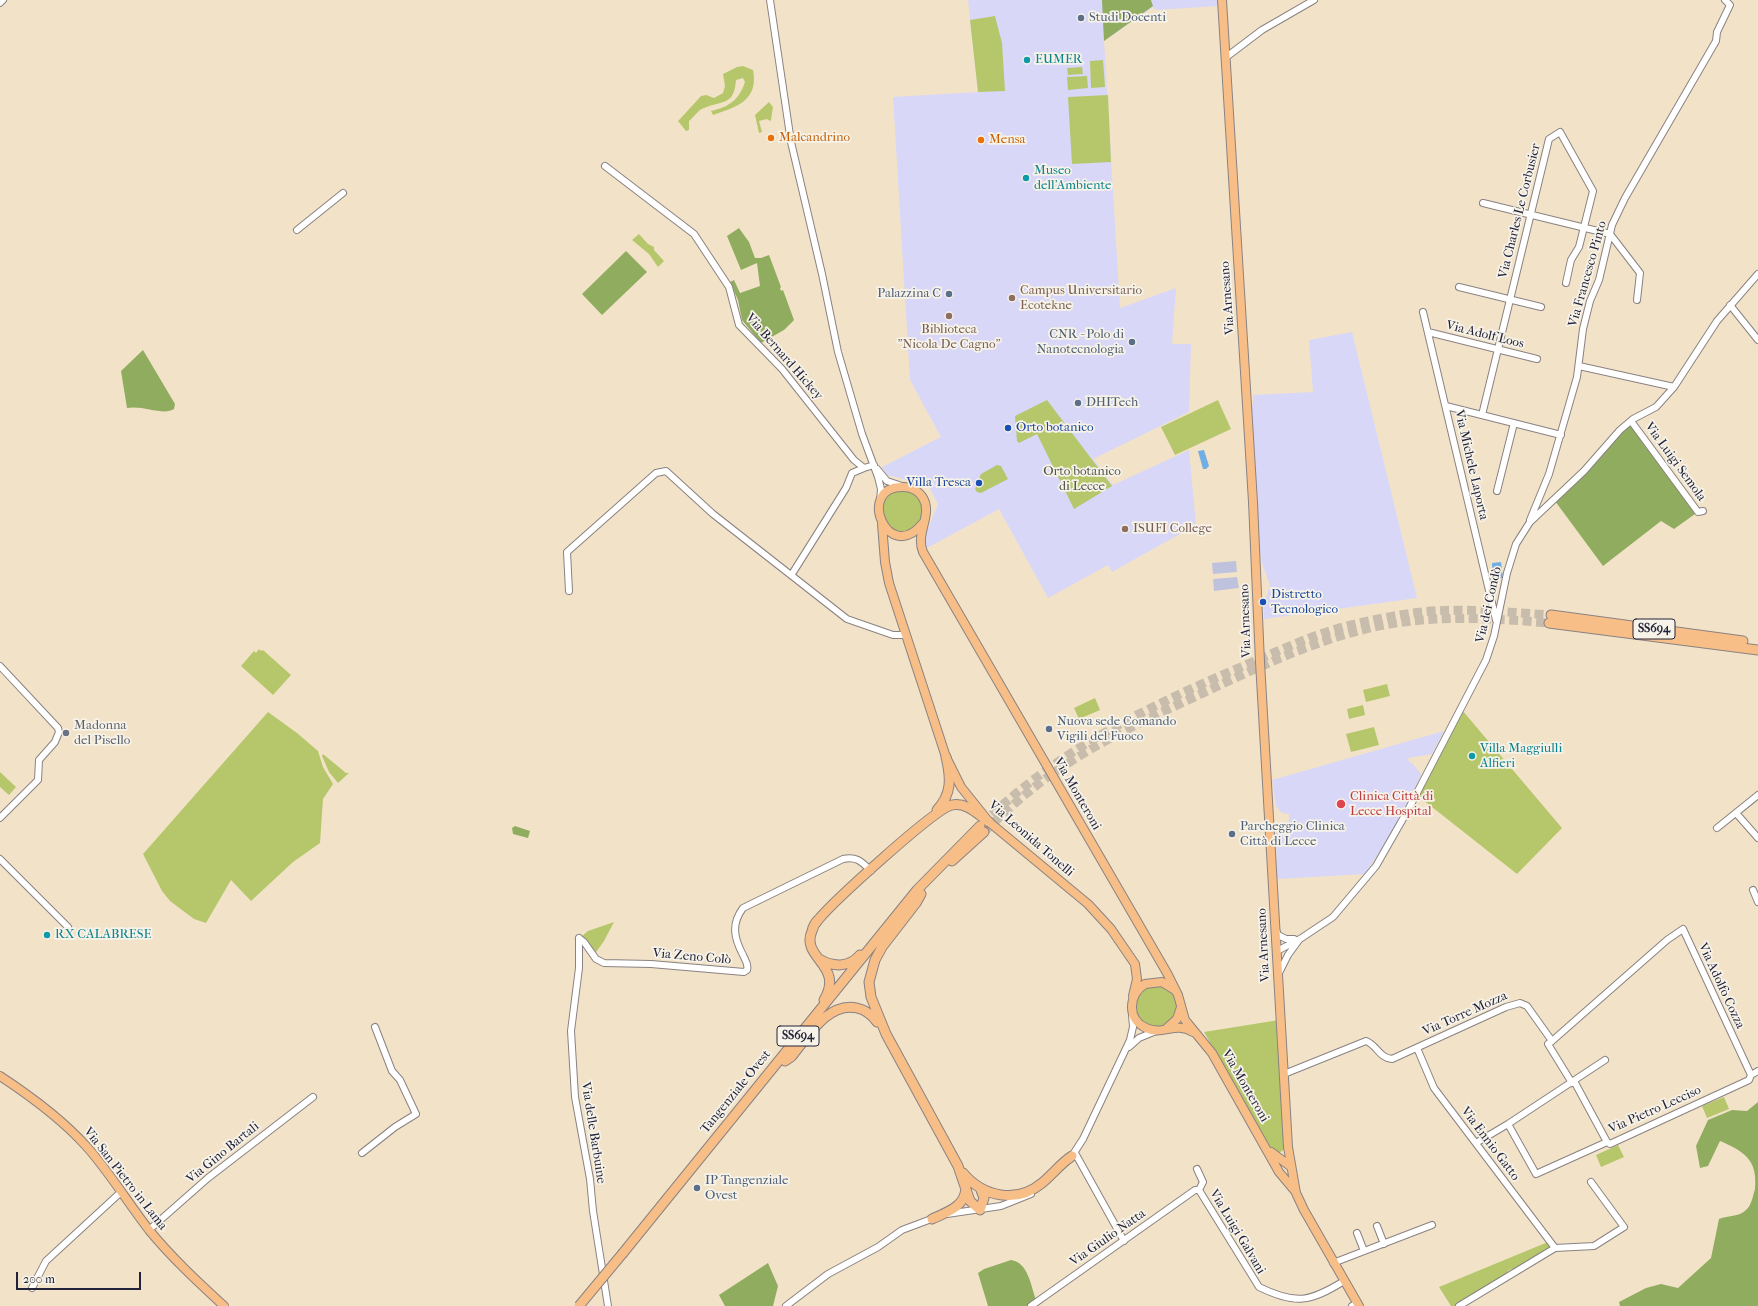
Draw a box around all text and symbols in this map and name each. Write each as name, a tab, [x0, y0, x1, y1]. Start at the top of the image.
place label: Studi Docenti	[1089, 10, 1166, 26]
marker: Studi Docenti	[1076, 13, 1086, 23]
place label: EUMER	[1035, 52, 1082, 68]
marker: EUMER	[1022, 55, 1032, 65]
place label: Malcandrino	[779, 130, 850, 146]
place label: Mensa	[989, 132, 1026, 148]
marker: Malcandrino	[766, 133, 776, 143]
marker: Mensa	[976, 135, 986, 145]
street label: Via Charles Le Corbusier	[1496, 142, 1544, 280]
place label: Museo dell'Ambiente	[1034, 163, 1111, 194]
marker: Museo dell'Ambiente	[1021, 173, 1031, 183]
street label: Via Francesco Pinto	[1565, 219, 1611, 329]
street label: Via Arnesano	[1218, 261, 1238, 335]
place label: Campus Universitario Ecotekne	[1020, 283, 1142, 314]
place label: Palazzina C	[877, 286, 941, 302]
marker: Palazzina C	[944, 289, 954, 299]
marker: Campus Universitario Ecotekne	[1007, 293, 1017, 303]
street label: Via Bernard Hickey	[742, 311, 826, 403]
marker: Biblioteca "Nicola De Cagno"	[944, 311, 954, 321]
street label: Via Adolf Loos	[1444, 318, 1526, 352]
place label: Biblioteca "Nicola De Cagno"	[897, 322, 1001, 353]
place label: CNR - Polo di Nanotecnologia	[1037, 327, 1124, 358]
marker: CNR - Polo di Nanotecnologia	[1127, 337, 1137, 347]
place label: DHITech	[1086, 395, 1138, 411]
marker: DHITech	[1073, 398, 1083, 408]
street label: Via Michele Laporta	[1451, 408, 1491, 522]
place label: Orto botanico	[1016, 420, 1094, 436]
street label: Via Luigi Semola	[1641, 420, 1709, 504]
marker: Orto botanico	[1003, 423, 1013, 433]
park label: Orto botanico di Lecce	[1043, 464, 1121, 495]
place label: Villa Tresca	[906, 475, 971, 491]
marker: Villa Tresca	[974, 478, 984, 488]
place label: ISUFI College	[1133, 521, 1212, 537]
marker: ISUFI College	[1120, 524, 1130, 534]
street label: Via dei Condò	[1473, 565, 1505, 645]
street label: Via Arnesano	[1237, 584, 1255, 658]
place label: Distretto Tecnologico	[1271, 587, 1338, 618]
marker: Distretto Tecnologico	[1258, 597, 1268, 607]
road number: SS694	[1633, 619, 1675, 639]
place label: Nuova sede Comando Vigili del Fuoco	[1057, 714, 1176, 745]
place label: Madonna del Pisello	[74, 718, 130, 749]
marker: Nuova sede Comando Vigili del Fuoco	[1044, 724, 1054, 734]
marker: Madonna del Pisello	[61, 728, 71, 738]
place label: Villa Maggiulli Alfieri	[1480, 741, 1562, 772]
marker: Villa Maggiulli Alfieri	[1467, 751, 1477, 761]
street label: Via Monteroni	[1050, 755, 1104, 833]
place label: Clinica Città di Lecce Hospital	[1350, 789, 1433, 820]
street label: Via Leonida Tonelli	[985, 798, 1077, 880]
marker: Clinica Città di Lecce Hospital	[1335, 798, 1347, 810]
place label: Parcheggio Clinica Città di Lecce	[1240, 819, 1345, 850]
marker: Parcheggio Clinica Città di Lecce	[1227, 829, 1237, 839]
street label: Via Arnesano	[1254, 908, 1274, 982]
place label: RX CALABRESE	[55, 927, 151, 943]
marker: RX CALABRESE	[42, 930, 52, 940]
street label: Via Adolfo Cozza	[1694, 941, 1748, 1031]
street label: Via Zeno Colò	[652, 946, 732, 968]
street label: Via Torre Mozza	[1420, 988, 1510, 1040]
road number: SS694	[777, 1026, 819, 1046]
street label: Tangenziale Ovest	[698, 1047, 774, 1137]
street label: Via Monteroni	[1218, 1047, 1272, 1125]
street label: Via delle Barbuine	[577, 1081, 609, 1185]
street label: Via Pietro Lecciso	[1606, 1083, 1704, 1137]
street label: Via Ennio Gatto	[1457, 1104, 1523, 1184]
street label: Via Gino Bartali	[183, 1119, 263, 1187]
street label: Via San Pietro in Lama	[80, 1124, 170, 1234]
place label: IP Tangenziale Ovest	[705, 1173, 788, 1204]
marker: IP Tangenziale Ovest	[692, 1183, 702, 1193]
street label: Via Luigi Galvani	[1206, 1187, 1268, 1277]
street label: Via Giulio Natta	[1067, 1206, 1149, 1270]
scale bar	[18, 1264, 143, 1290]
text: 200 m	[23, 1272, 55, 1286]

